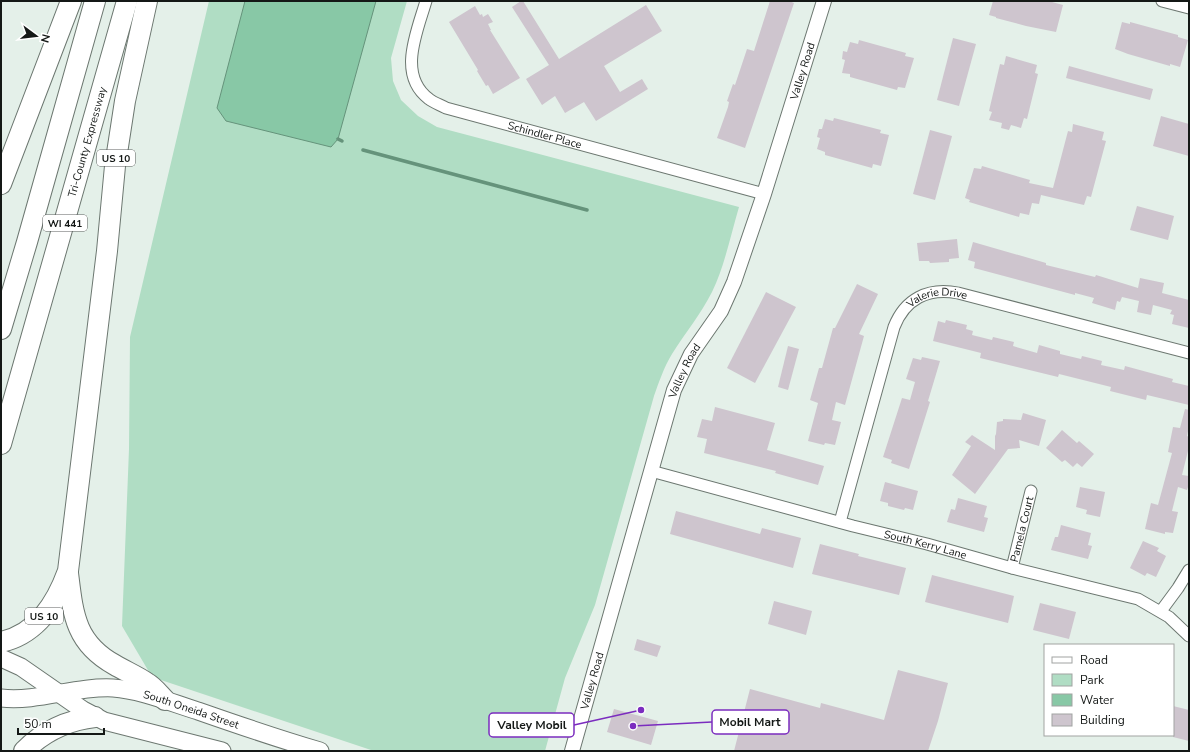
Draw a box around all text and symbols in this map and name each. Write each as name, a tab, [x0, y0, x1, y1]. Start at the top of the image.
north arrow	[16, 16, 56, 56]
text: N	[37, 33, 53, 44]
street label: Valley Road	[786, 41, 819, 103]
street label: Tri-County Expressway	[65, 85, 110, 199]
street label: Schindler Place	[506, 118, 583, 152]
road number: US 10	[97, 150, 135, 166]
road number: WI 441	[43, 215, 87, 231]
street label: Valerie Drive	[903, 284, 969, 312]
street label: Valley Road	[665, 340, 704, 401]
street label: Pamela Court	[1007, 495, 1037, 564]
street label: South Kerry Lane	[882, 527, 969, 563]
road number: US 10	[25, 608, 63, 624]
legend	[1044, 644, 1174, 736]
street label: Valley Road	[577, 650, 608, 712]
text: Road	[1080, 652, 1108, 668]
text: Park	[1080, 672, 1105, 688]
street label: South Oneida Street	[141, 687, 241, 733]
text: Water	[1080, 692, 1114, 708]
scale bar	[18, 710, 104, 736]
callout: Mobil Mart	[712, 710, 789, 734]
text: Building	[1080, 712, 1125, 728]
callout: Valley Mobil	[489, 713, 574, 737]
text: Mobil Mart	[719, 714, 781, 730]
text: 50 m	[24, 716, 52, 732]
text: Valley Mobil	[496, 717, 567, 733]

